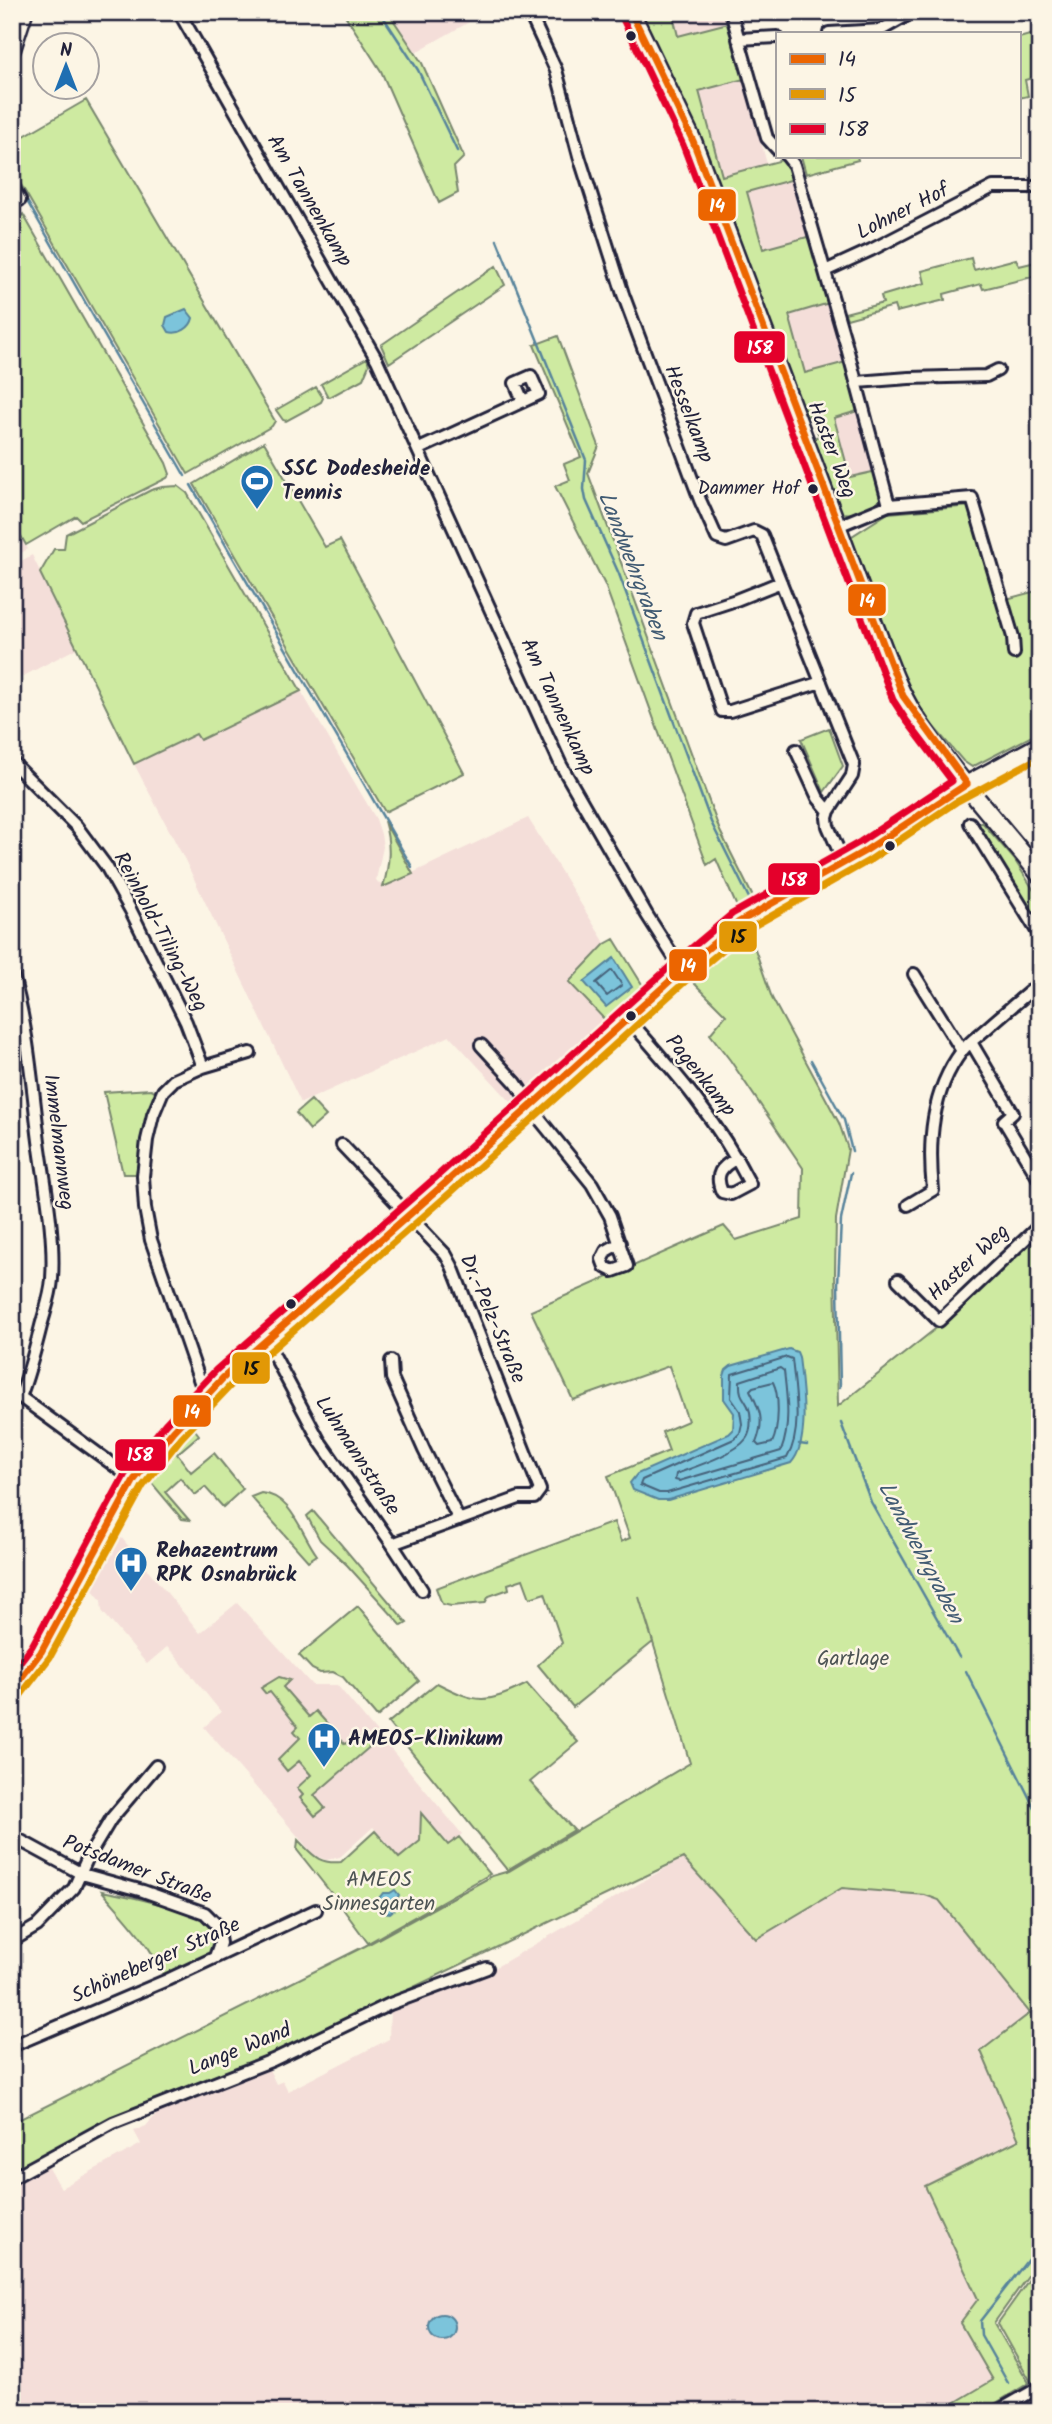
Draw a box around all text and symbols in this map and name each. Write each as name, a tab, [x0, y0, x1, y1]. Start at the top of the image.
unlabelled marker	[624, 29, 638, 43]
north arrow	[32, 32, 102, 102]
legend	[776, 32, 1020, 158]
text: N	[60, 36, 72, 66]
text: 14	[838, 44, 856, 77]
text: 15	[838, 80, 858, 113]
text: 158	[838, 114, 869, 147]
street label: Am Tannenkamp	[258, 128, 360, 274]
street label: Lohner Hof	[851, 174, 957, 249]
line badge: 14	[697, 188, 737, 222]
text: 14	[709, 192, 726, 222]
line badge: 158	[733, 330, 786, 364]
text: 158	[747, 334, 774, 364]
street label: Hesselkamp	[654, 360, 722, 468]
street label: Haster Weg	[797, 397, 865, 503]
place label: SSC Dodesheide Tennis	[282, 453, 430, 510]
sports icon: SSC Dodesheide Tennis	[238, 462, 276, 511]
place label: Dammer Hof	[698, 474, 802, 504]
marker: Dammer Hof	[806, 482, 820, 496]
water label: Landwehrgraben	[587, 486, 678, 647]
line badge: 14	[847, 583, 887, 617]
text: 14	[859, 587, 876, 617]
street label: Am Tannenkamp	[511, 633, 603, 781]
unlabelled marker	[883, 839, 897, 853]
street label: Reinhold-Tiling-Weg	[104, 846, 216, 1018]
line badge: 158	[767, 862, 821, 896]
text: 158	[781, 866, 808, 896]
line badge: 15	[718, 920, 758, 953]
text: 15	[730, 923, 747, 953]
line badge: 14	[668, 948, 708, 982]
text: 14	[680, 952, 697, 982]
unlabelled marker	[624, 1009, 638, 1023]
street label: Pagenkamp	[656, 1027, 744, 1125]
street label: Immelmannweg	[33, 1072, 83, 1212]
street label: Haster Weg	[921, 1216, 1017, 1310]
street label: Dr.-Pelz-Straße	[450, 1249, 534, 1389]
unlabelled marker	[284, 1297, 298, 1311]
line badge: 15	[231, 1351, 271, 1385]
text: 15	[243, 1355, 260, 1385]
street label: Luhmannstraße	[306, 1389, 409, 1523]
line badge: 14	[172, 1394, 212, 1428]
text: 14	[184, 1398, 201, 1428]
line badge: 158	[114, 1438, 167, 1472]
text: 158	[127, 1441, 154, 1471]
water label: Landwehrgraben	[867, 1475, 974, 1632]
place label: Rehazentrum RPK Osnabrück	[156, 1535, 297, 1592]
hospital icon: Rehazentrum RPK Osnabrück	[112, 1544, 150, 1593]
park label: Gartlage	[817, 1643, 890, 1676]
hospital icon: AMEOS-Klinikum	[305, 1720, 343, 1769]
place label: AMEOS-Klinikum	[348, 1723, 503, 1756]
street label: Potsdamer Straße	[57, 1826, 217, 1914]
park label: AMEOS Sinnesgarten	[323, 1864, 435, 1921]
street label: Schöneberger Straße	[66, 1909, 246, 2013]
street label: Lange Wand	[184, 2014, 297, 2086]

